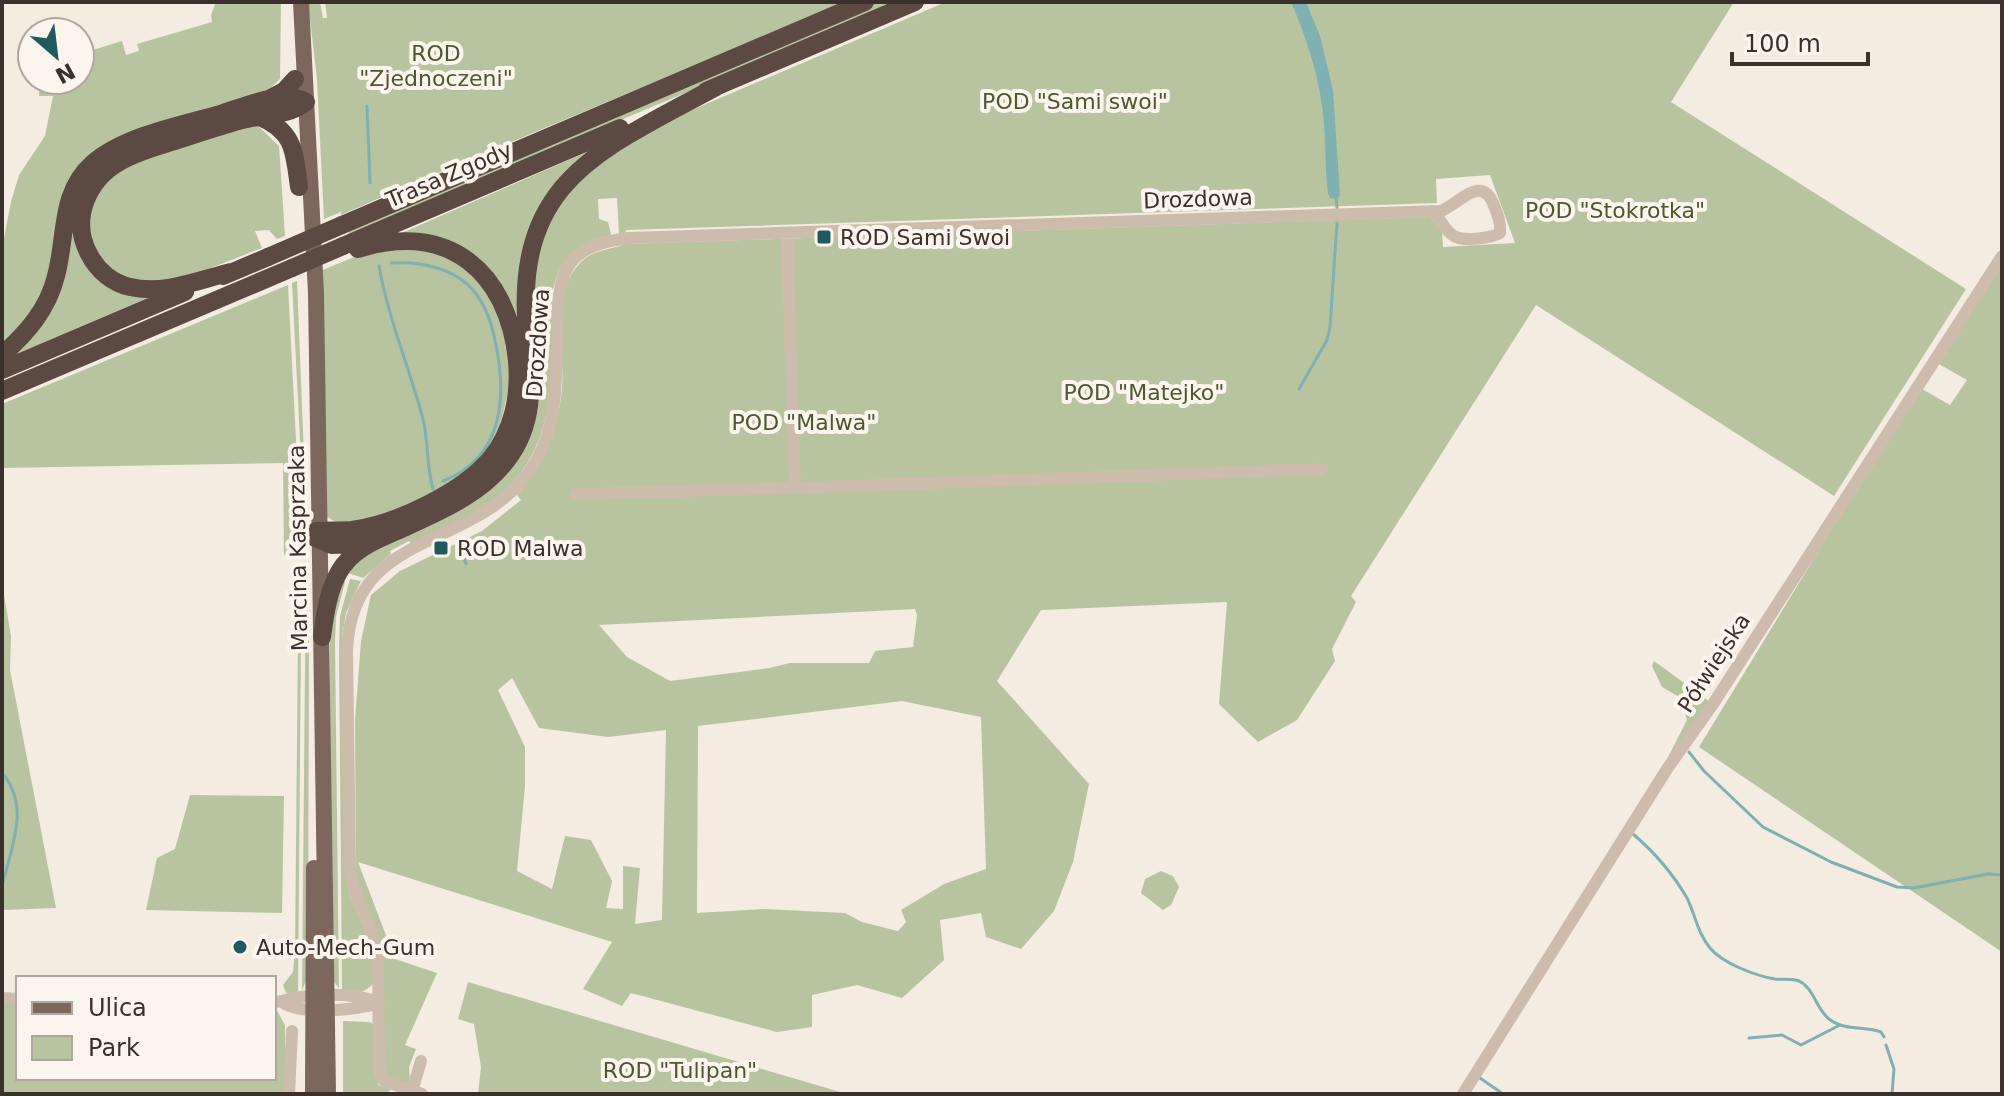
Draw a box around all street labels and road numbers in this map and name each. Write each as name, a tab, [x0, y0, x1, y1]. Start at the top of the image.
street label: Trasa Zgody	[381, 137, 516, 213]
street label: Drozdowa	[1143, 185, 1253, 213]
street label: Drozdowa	[522, 288, 554, 398]
street label: Marcina Kasprzaka	[284, 445, 312, 651]
street label: Półwiejska	[1673, 609, 1755, 717]

